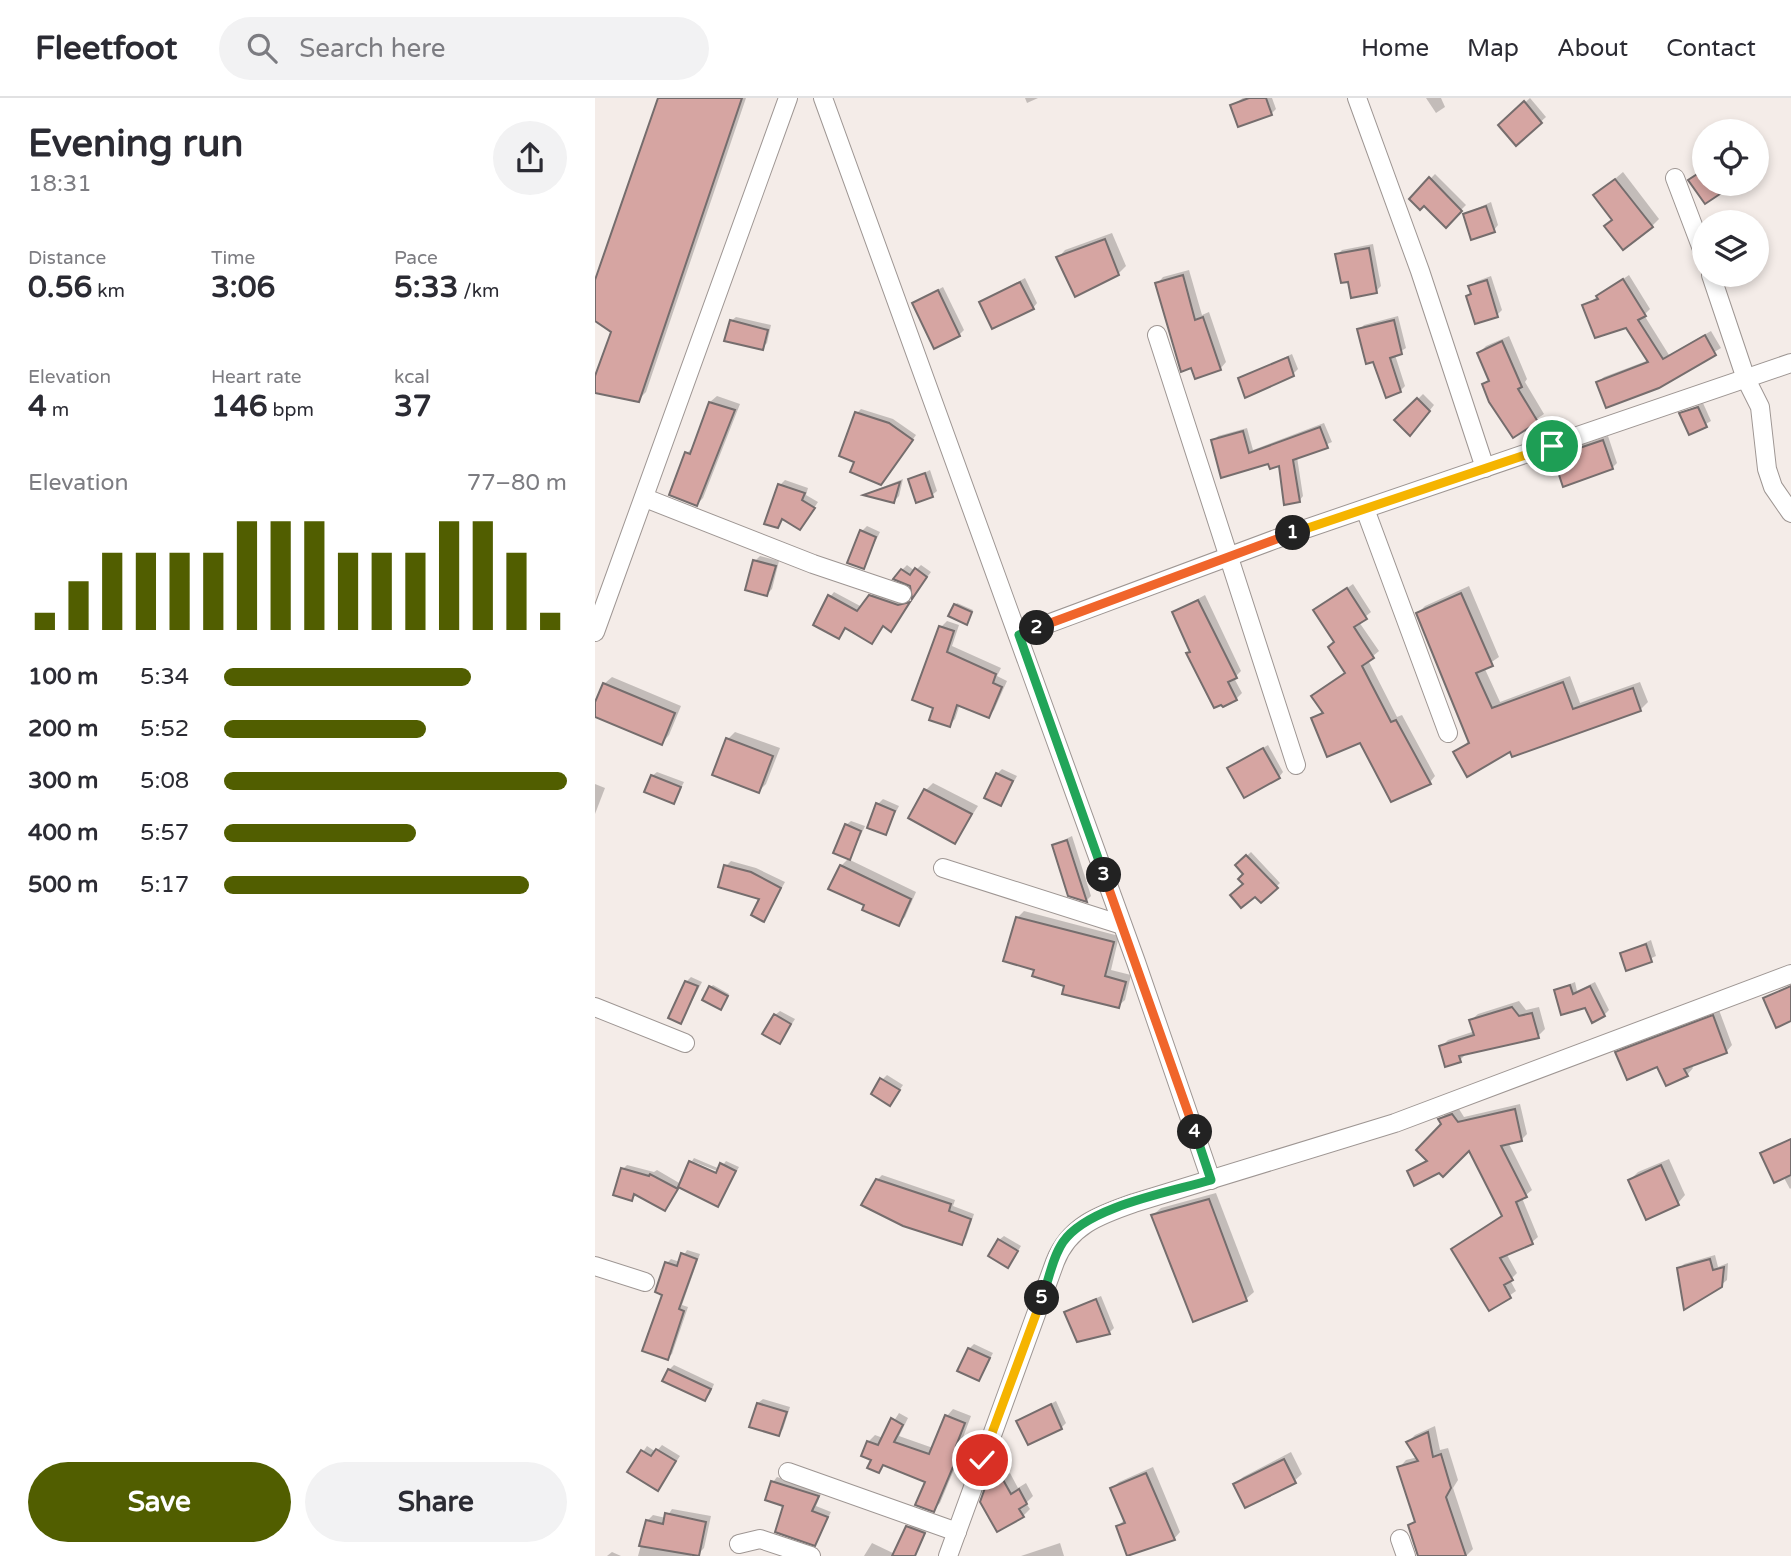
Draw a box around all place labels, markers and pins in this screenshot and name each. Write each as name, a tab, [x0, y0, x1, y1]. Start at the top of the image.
pin	[1522, 416, 1582, 476]
pin: 1	[1275, 516, 1311, 550]
pin: 2	[1019, 610, 1055, 646]
pin: 3	[1086, 858, 1121, 892]
pin: 4	[1177, 1114, 1213, 1150]
pin: 5	[1025, 1280, 1059, 1316]
pin	[952, 1430, 1012, 1490]

